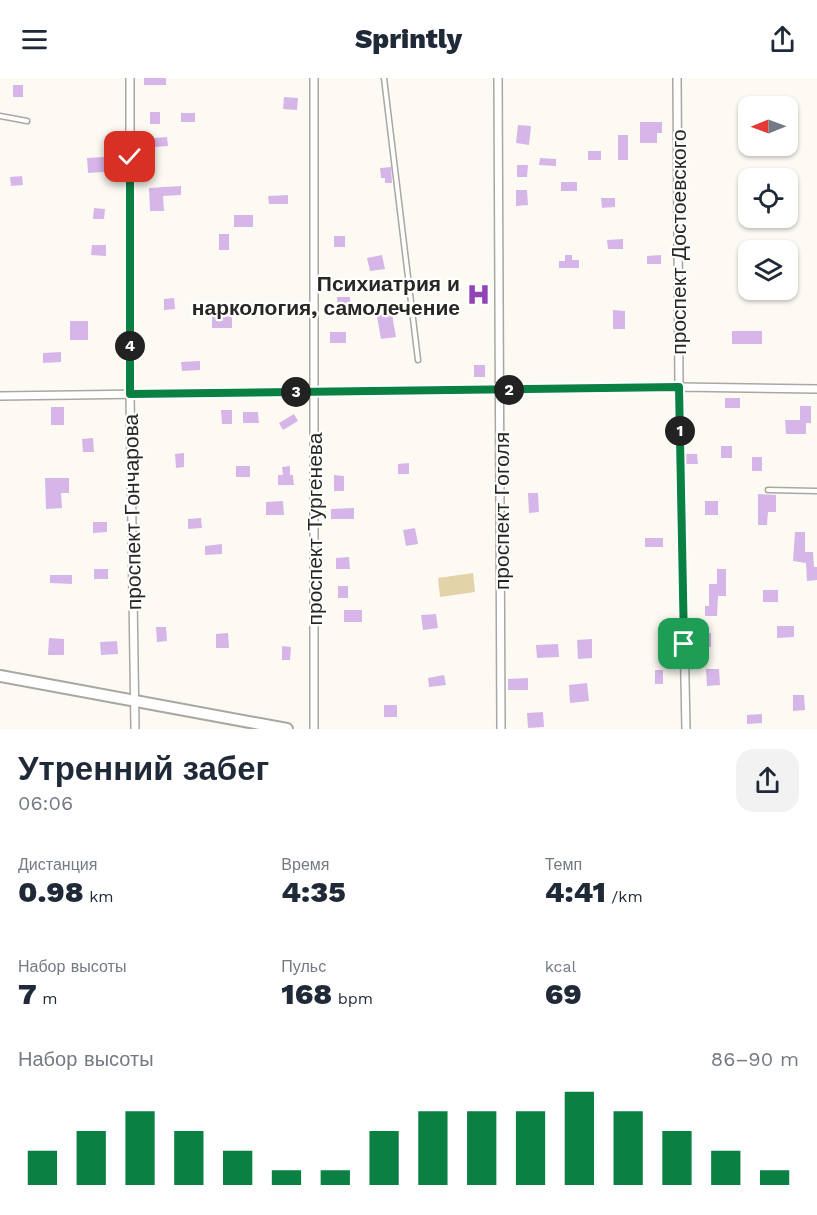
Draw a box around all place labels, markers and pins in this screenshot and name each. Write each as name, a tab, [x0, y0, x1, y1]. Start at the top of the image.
pin	[104, 131, 155, 182]
place label: Психиатрия и наркология, самолечение	[192, 271, 460, 320]
hospital icon: Психиатрия и наркология, самолечение	[465, 282, 491, 308]
pin: 4	[115, 331, 145, 361]
pin: 2	[494, 375, 524, 405]
pin: 3	[281, 377, 311, 407]
pin: 1	[665, 416, 695, 446]
pin	[658, 618, 709, 669]

